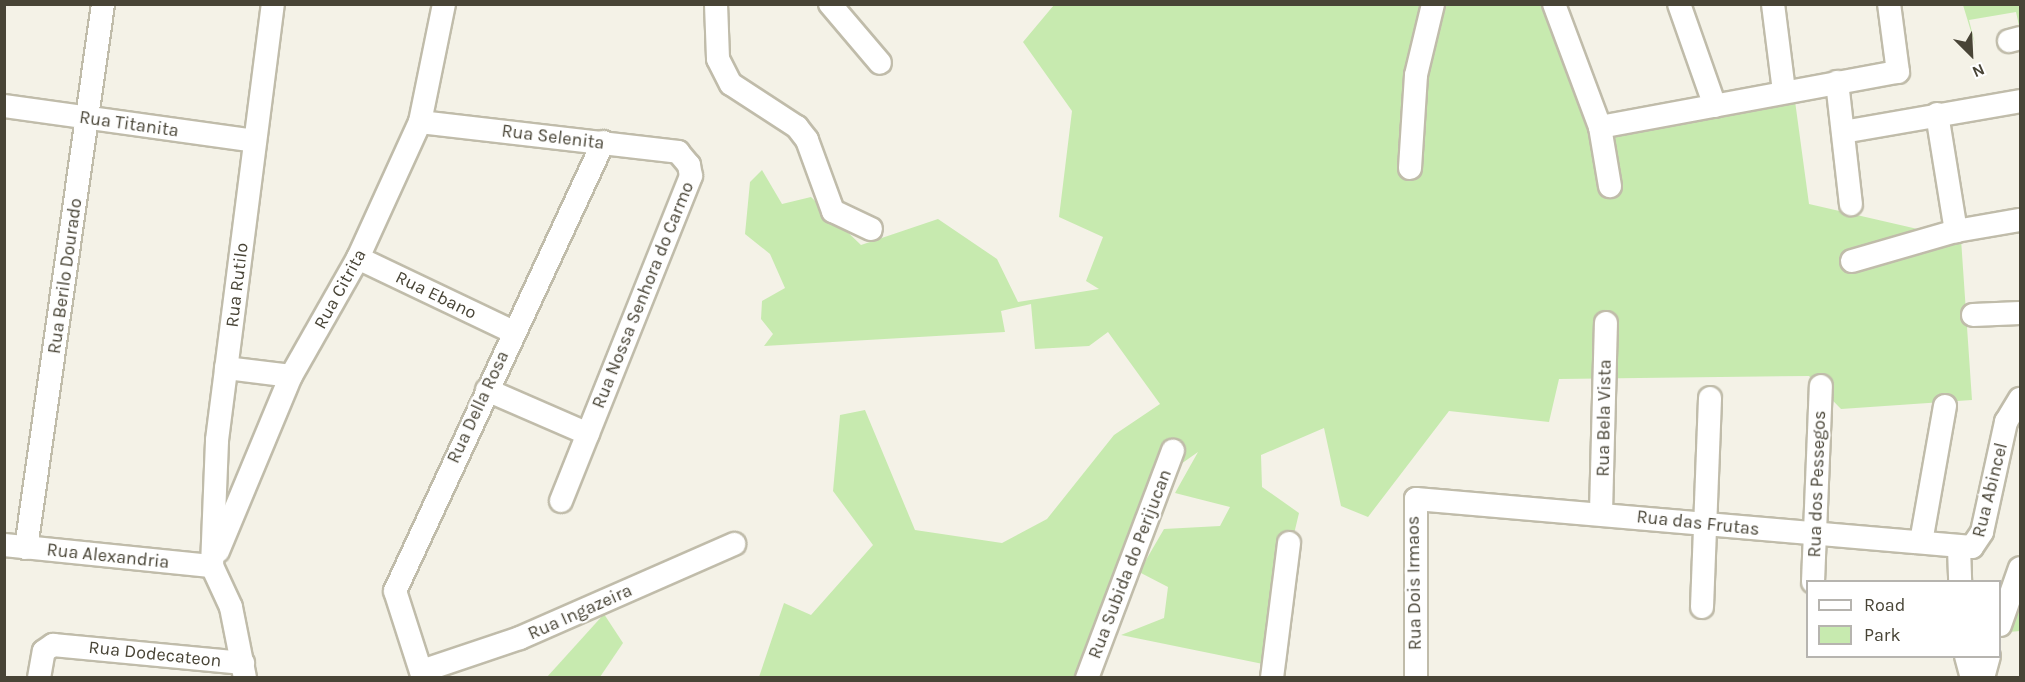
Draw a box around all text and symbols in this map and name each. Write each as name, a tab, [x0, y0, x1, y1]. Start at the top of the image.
north arrow	[1941, 24, 2001, 84]
text: N	[1969, 60, 1988, 82]
street label: Rua Titanita	[78, 106, 180, 142]
street label: Rua Selenita	[500, 120, 606, 154]
street label: Rua Nossa Senhora do Carmo	[588, 178, 698, 412]
street label: Rua Berilo Dourado	[43, 197, 87, 355]
street label: Rua Rutilo	[221, 241, 253, 329]
street label: Rua Citrita	[309, 245, 371, 333]
street label: Rua Ebano	[392, 266, 480, 324]
street label: Rua Della Rosa	[442, 347, 514, 467]
street label: Rua Bela Vista	[1592, 359, 1616, 477]
street label: Rua dos Pessegos	[1804, 410, 1830, 558]
street label: Rua Abincel	[1968, 440, 2012, 540]
street label: Rua Subida do Perijucan	[1084, 466, 1176, 662]
street label: Rua das Frutas	[1636, 506, 1760, 540]
street label: Rua Dois Irmaos	[1402, 516, 1426, 650]
street label: Rua Alexandria	[46, 539, 170, 573]
street label: Rua Ingazeira	[525, 579, 635, 645]
legend	[1806, 580, 2001, 658]
text: Road	[1864, 594, 1905, 616]
text: Park	[1864, 624, 1901, 646]
street label: Rua Dodecateon	[87, 636, 223, 672]

